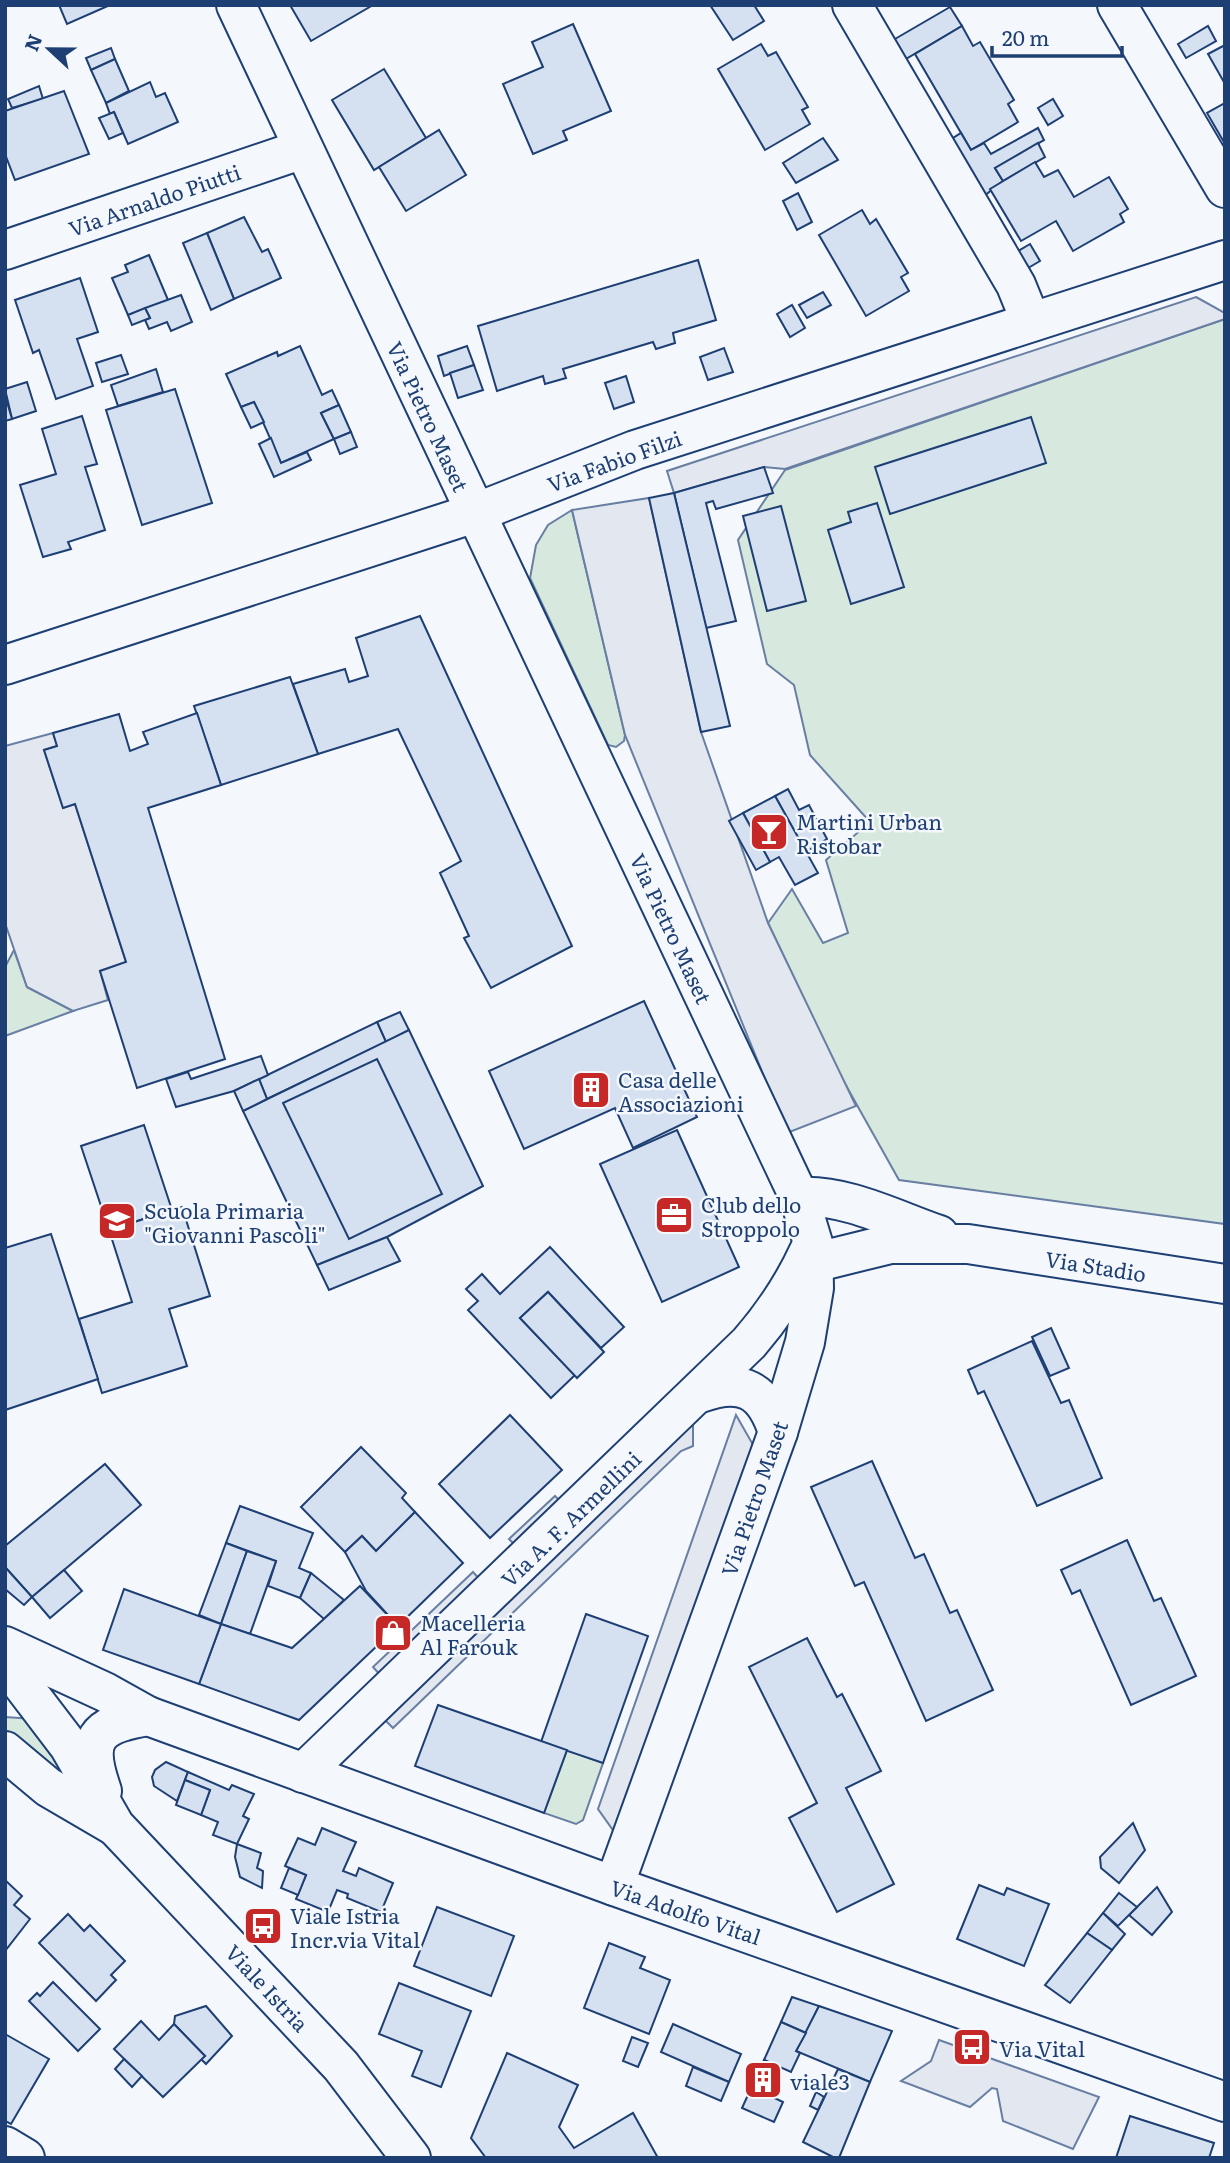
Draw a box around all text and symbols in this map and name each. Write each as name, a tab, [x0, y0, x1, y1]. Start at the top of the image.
north arrow	[14, 14, 84, 84]
scale bar	[992, 14, 1122, 58]
text: 20 m	[1002, 21, 1049, 52]
text: N	[16, 30, 48, 55]
street label: Via Arnaldo Piutti	[64, 155, 244, 243]
street label: Via Pietro Maset	[381, 336, 478, 497]
street label: Via Fabio Filzi	[543, 421, 685, 499]
place label: Martini Urban Ristobar	[796, 805, 942, 860]
bar icon: Martini Urban Ristobar	[748, 811, 790, 853]
street label: Via Pietro Maset	[624, 848, 721, 1009]
place label: Casa delle Associazioni	[618, 1063, 744, 1118]
building icon: Casa delle Associazioni	[570, 1069, 612, 1111]
place label: Club dello Stroppolo	[701, 1188, 801, 1243]
place label: Scuola Primaria "Giovanni Pascoli"	[144, 1194, 326, 1249]
office icon: Club dello Stroppolo	[653, 1194, 695, 1236]
school or university icon: Scuola Primaria "Giovanni Pascoli"	[96, 1200, 138, 1242]
street label: Via Stadio	[1043, 1242, 1149, 1288]
street label: Via Pietro Maset	[712, 1416, 794, 1580]
street label: Via A. F. Armellini	[493, 1443, 647, 1593]
place label: Macelleria Al Farouk	[420, 1606, 526, 1661]
shop icon: Macelleria Al Farouk	[372, 1612, 414, 1654]
street label: Via Adolfo Vital	[607, 1871, 765, 1951]
place label: Viale Istria Incr.via Vital	[290, 1899, 420, 1954]
bus stop icon: Viale Istria Incr.via Vital	[242, 1905, 284, 1947]
street label: Viale Istria	[219, 1936, 317, 2038]
bus stop icon: Via Vital	[951, 2026, 993, 2068]
place label: Via Vital	[999, 2032, 1085, 2063]
building icon: viale3	[742, 2059, 784, 2101]
place label: viale3	[790, 2065, 850, 2096]

